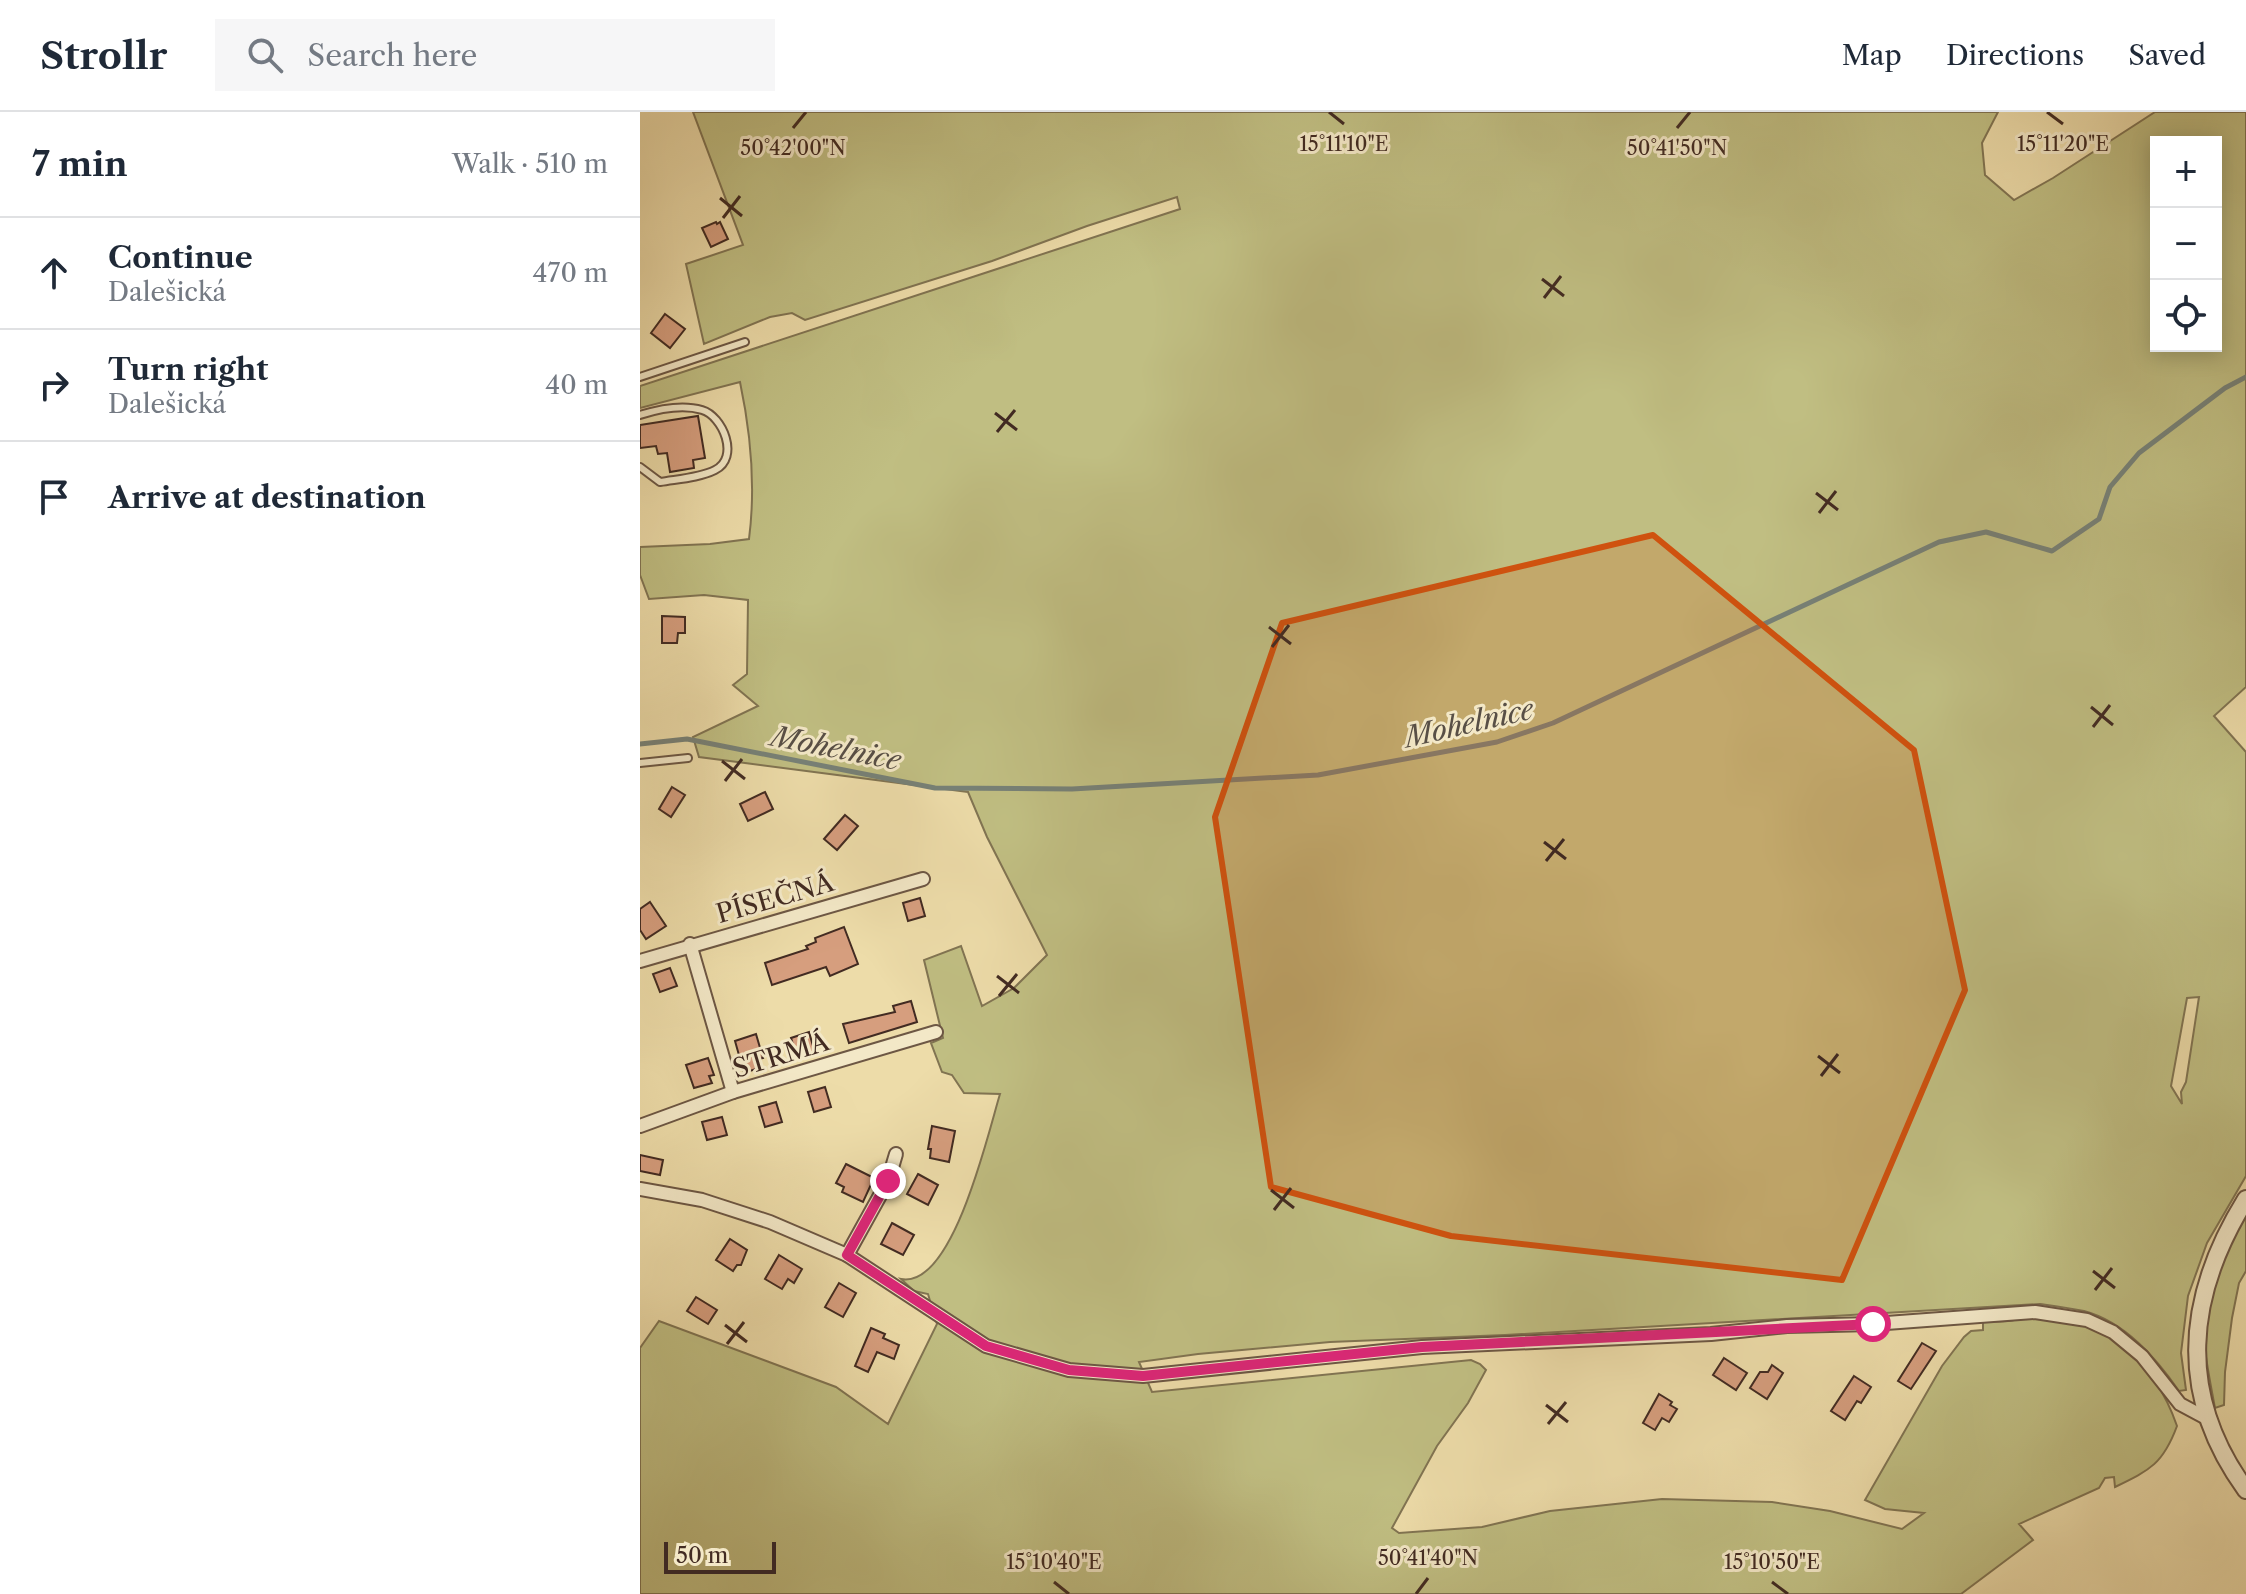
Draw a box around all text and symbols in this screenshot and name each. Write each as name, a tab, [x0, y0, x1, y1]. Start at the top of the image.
search box	[215, 19, 775, 91]
text: Strollr	[40, 32, 167, 79]
icon: search	[243, 33, 287, 77]
text: Search here	[307, 37, 477, 74]
text: Map	[1842, 38, 1902, 72]
text: Directions	[1946, 38, 2084, 72]
text: Saved	[2128, 38, 2206, 72]
text: 15°11'10"E	[1299, 132, 1389, 156]
text: 15°11'20"E	[2017, 132, 2109, 156]
text: 50°42'00"N	[740, 136, 846, 160]
text: 50°41'50"N	[1627, 136, 1727, 160]
map controls	[2150, 136, 2222, 352]
button: +	[2150, 136, 2222, 208]
text: 7 min	[32, 143, 128, 185]
text: Walk · 510 m	[452, 148, 608, 180]
button: −	[2150, 208, 2222, 280]
text: Continue	[108, 239, 253, 276]
icon: ahead	[32, 251, 76, 295]
text: 470 m	[533, 257, 608, 289]
text: Dalešická	[108, 276, 226, 308]
button: locate	[2150, 280, 2222, 352]
text: Turn right	[108, 351, 268, 388]
icon: right	[32, 363, 76, 407]
text: 40 m	[545, 369, 608, 401]
text: Dalešická	[108, 388, 226, 420]
icon: arrive	[32, 475, 76, 519]
text: Arrive at destination	[108, 479, 426, 516]
water label: Mohelnice	[1398, 691, 1538, 755]
water label: Mohelnice	[765, 718, 905, 777]
street label: PÍSEČNÁ	[712, 865, 838, 930]
street label: STRMÁ	[729, 1025, 834, 1085]
route end	[870, 1163, 906, 1199]
route start	[1855, 1306, 1891, 1342]
scale bar	[664, 1538, 776, 1574]
text: 50 m	[676, 1542, 728, 1569]
text: 50°41'40"N	[1378, 1546, 1478, 1570]
text: 15°10'40"E	[1006, 1550, 1102, 1574]
text: 15°10'50"E	[1724, 1550, 1820, 1574]

